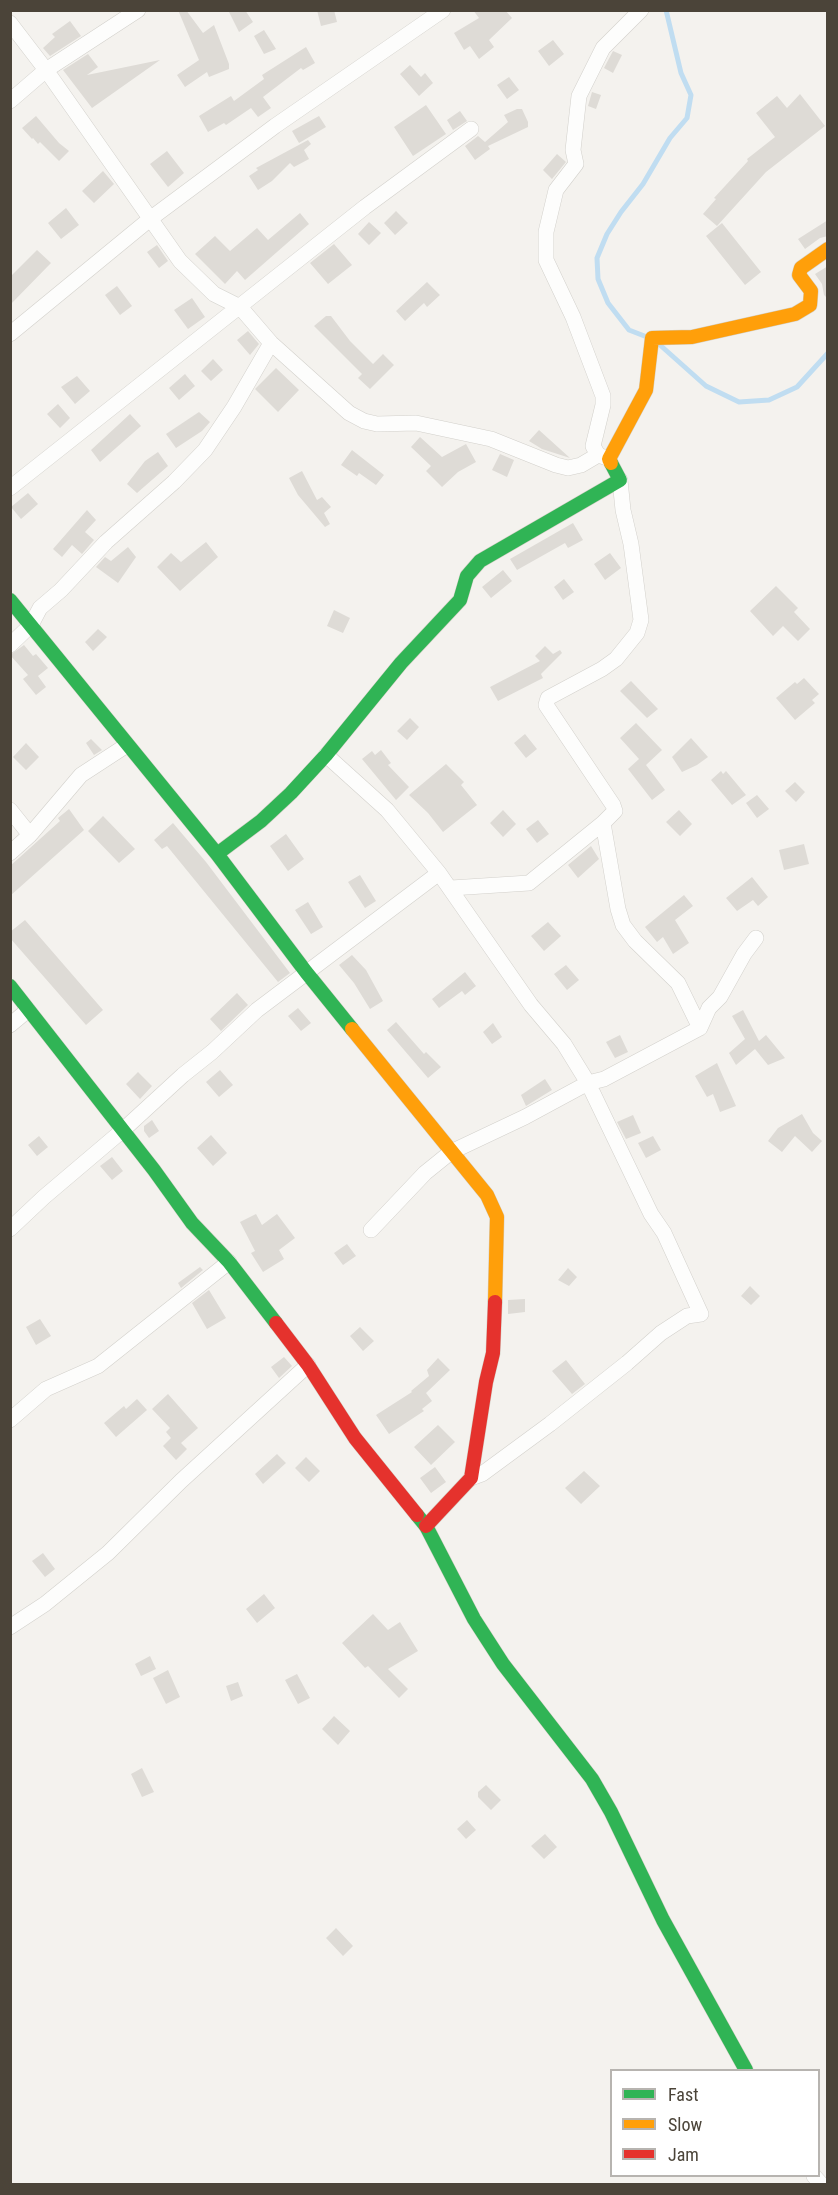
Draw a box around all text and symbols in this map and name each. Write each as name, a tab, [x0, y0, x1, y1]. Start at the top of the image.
legend	[610, 2069, 820, 2177]
text: Fast	[668, 2084, 699, 2105]
text: Slow	[668, 2114, 702, 2135]
text: Jam	[668, 2144, 699, 2165]

